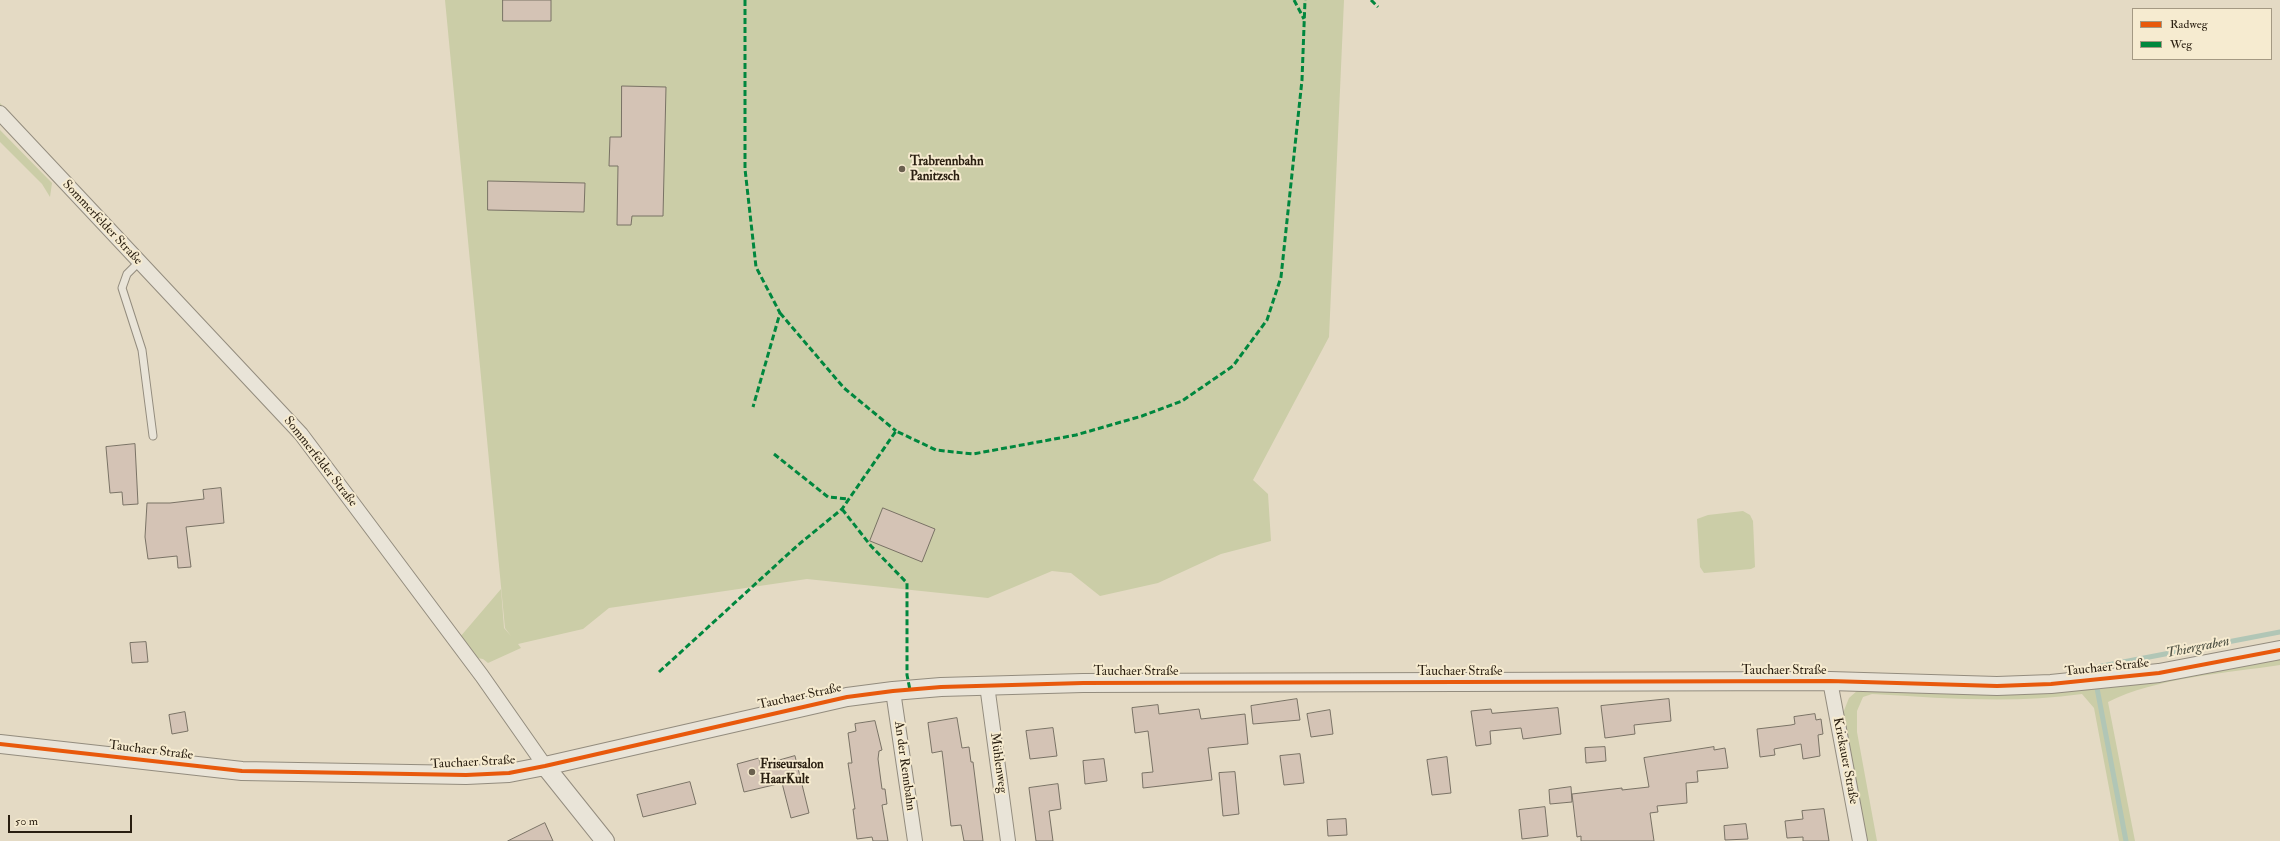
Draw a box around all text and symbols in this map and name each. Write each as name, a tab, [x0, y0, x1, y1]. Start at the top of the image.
legend	[2132, 8, 2272, 60]
text: Radweg	[2170, 17, 2208, 32]
text: Weg	[2170, 37, 2192, 52]
place label: Trabrennbahn Panitzsch	[910, 154, 984, 185]
marker: Trabrennbahn Panitzsch	[897, 164, 907, 174]
street label: Sommerfelder Straße	[59, 177, 145, 269]
street label: Sommerfelder Straße	[280, 414, 360, 510]
water label: Thiergraben	[2165, 634, 2231, 662]
street label: Tauchaer Straße	[2064, 656, 2150, 680]
street label: Tauchaer Straße	[1742, 663, 1826, 679]
street label: Tauchaer Straße	[1094, 664, 1178, 680]
street label: Tauchaer Straße	[1418, 664, 1502, 680]
street label: Tauchaer Straße	[757, 681, 843, 713]
street label: Kriekauer Straße	[1829, 716, 1861, 806]
street label: An der Rennbahn	[890, 720, 918, 812]
street label: Mühlenweg	[986, 732, 1010, 794]
street label: Tauchaer Straße	[108, 738, 194, 764]
street label: Tauchaer Straße	[430, 753, 516, 773]
place label: Friseursalon HaarKult	[760, 757, 824, 788]
marker: Friseursalon HaarKult	[747, 767, 757, 777]
scale bar	[10, 807, 134, 833]
text: 50 m	[15, 814, 38, 829]

